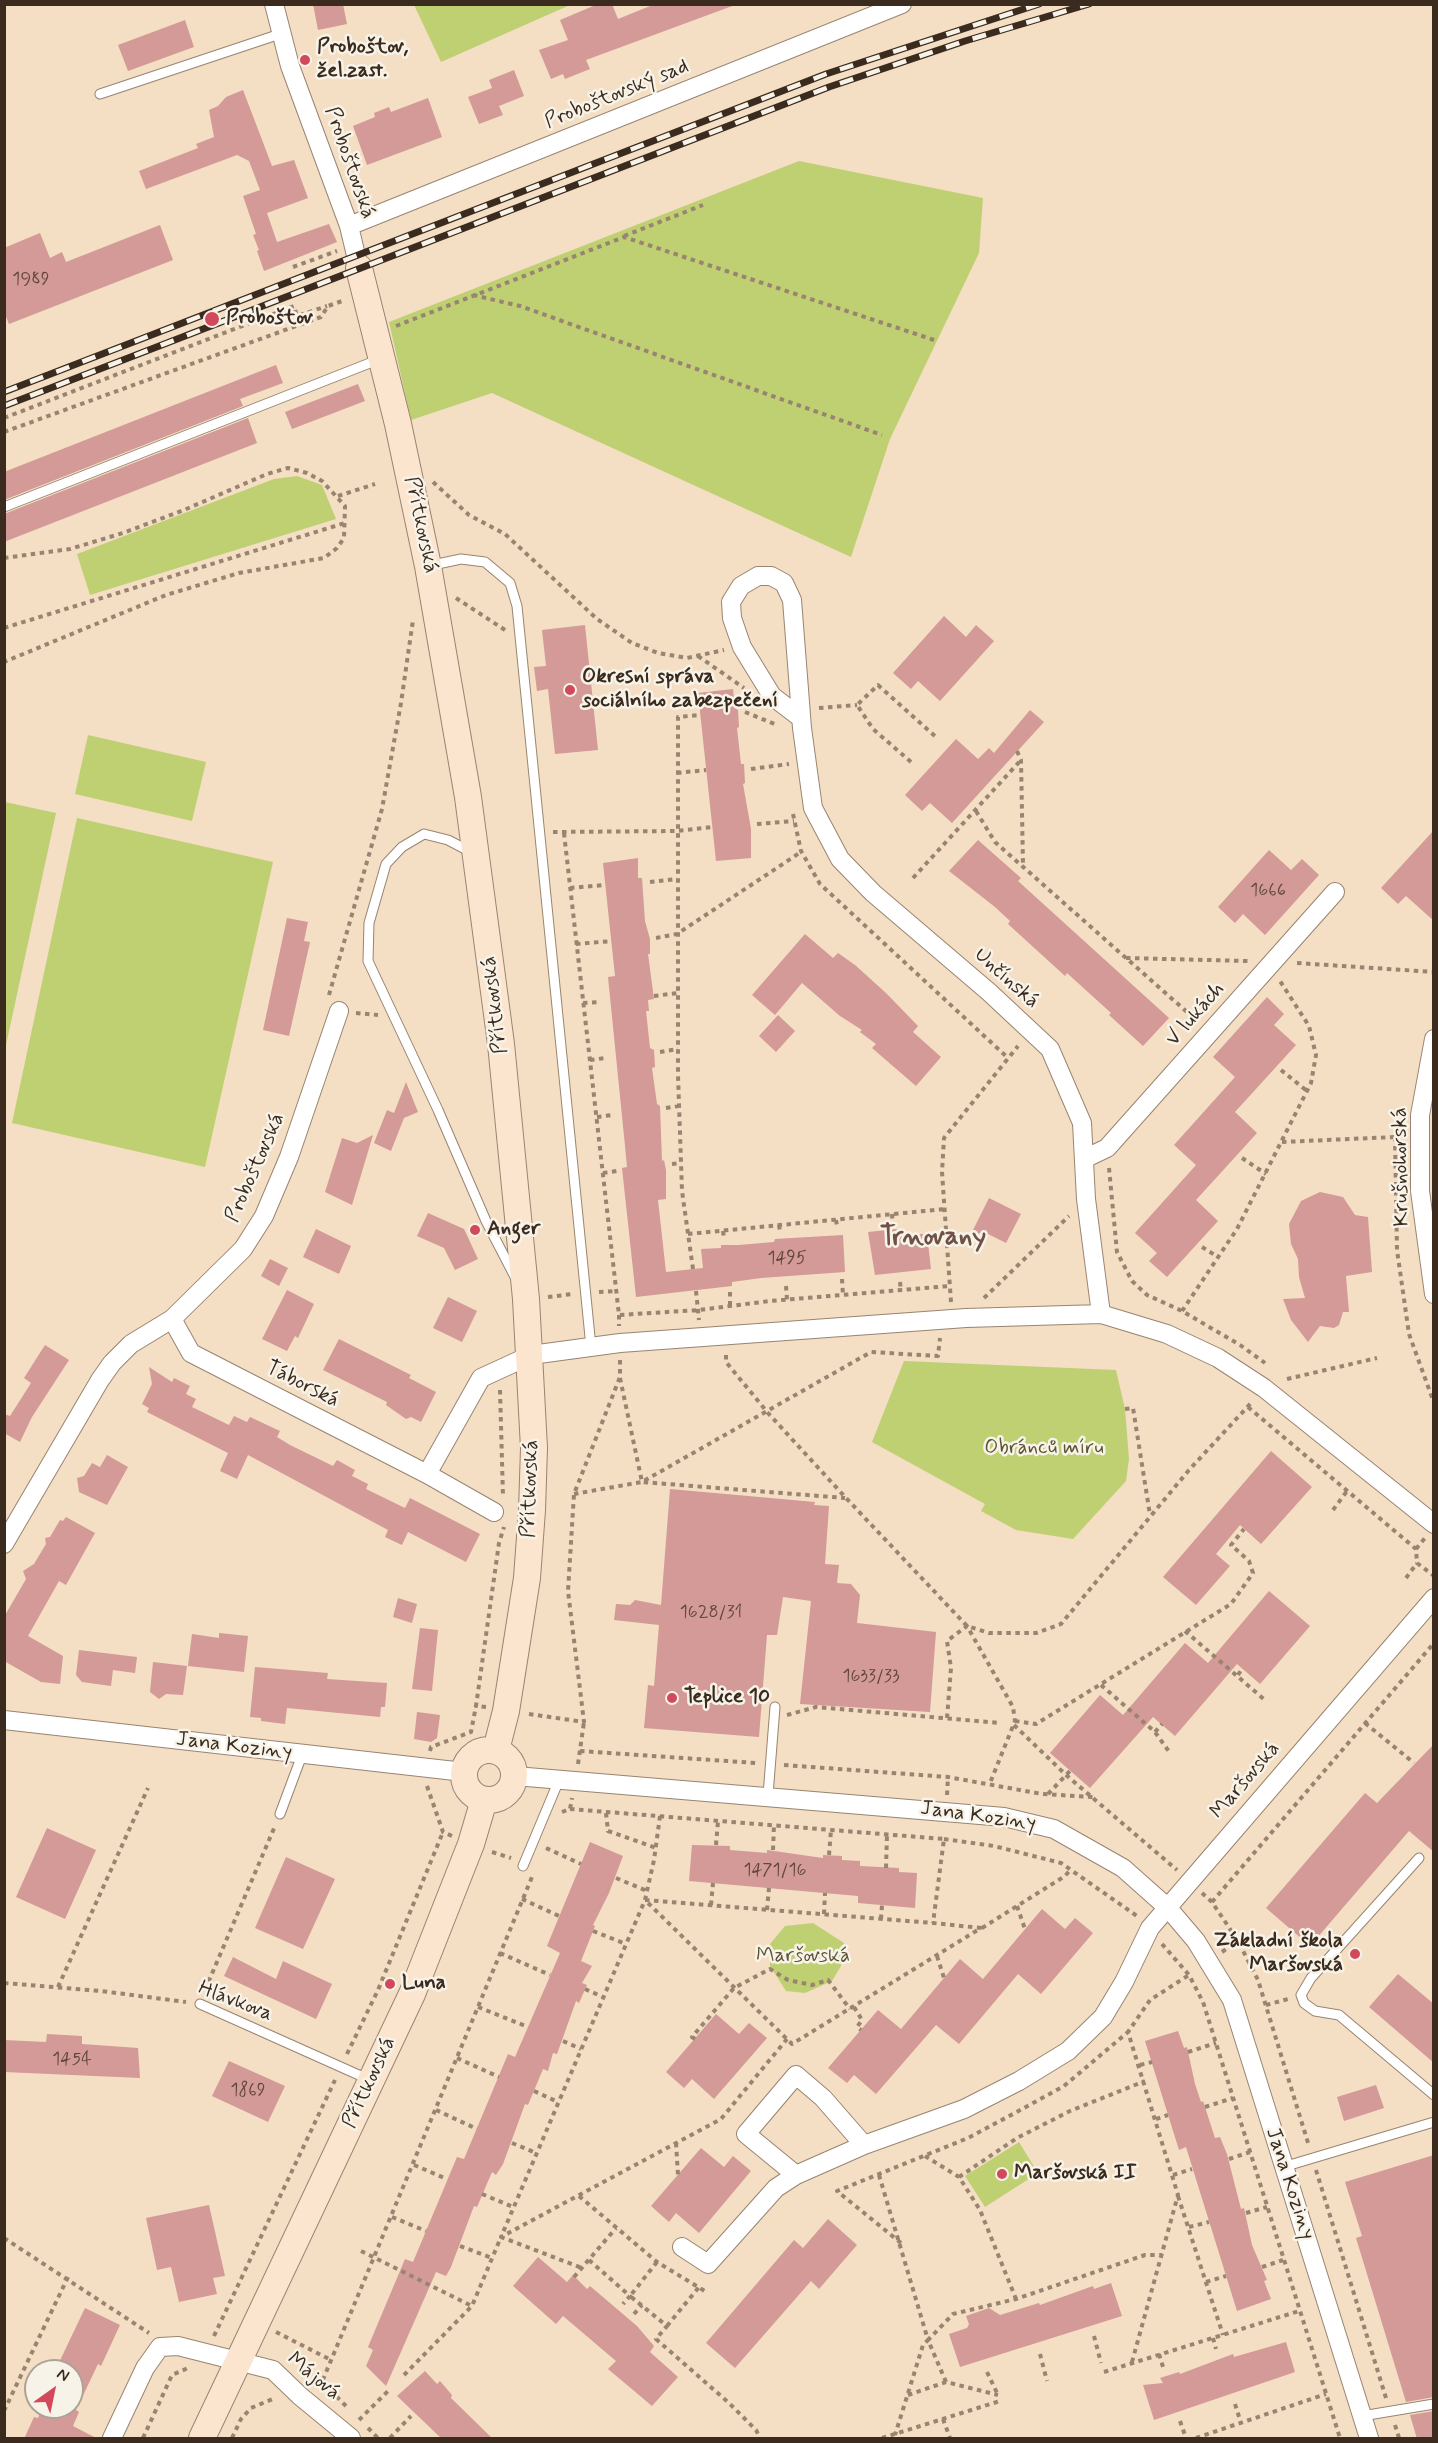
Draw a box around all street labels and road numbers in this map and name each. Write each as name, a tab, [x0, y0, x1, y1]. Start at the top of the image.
street label: Proboštovský sad	[541, 55, 693, 135]
street label: Proboštovská	[318, 104, 380, 222]
street label: Přítkovská	[397, 474, 443, 576]
street label: Unčínská	[968, 943, 1044, 1015]
street label: Přítkovská	[478, 955, 514, 1055]
street label: V lukách	[1161, 978, 1231, 1052]
street label: Krušnohorská	[1388, 1107, 1416, 1227]
street label: Proboštovská	[221, 1109, 291, 1227]
street label: Táborská	[261, 1356, 343, 1414]
street label: Přítkovská	[517, 1439, 545, 1539]
street label: Jana Koziny	[175, 1727, 293, 1767]
street label: Maršovská	[1206, 1737, 1286, 1825]
street label: Jana Koziny	[919, 1796, 1037, 1838]
street label: Hlávkova	[194, 1976, 276, 2028]
street label: Přítkovská	[338, 2033, 402, 2133]
street label: Jana Koziny	[1259, 2125, 1319, 2243]
street label: Májová	[281, 2347, 345, 2407]

